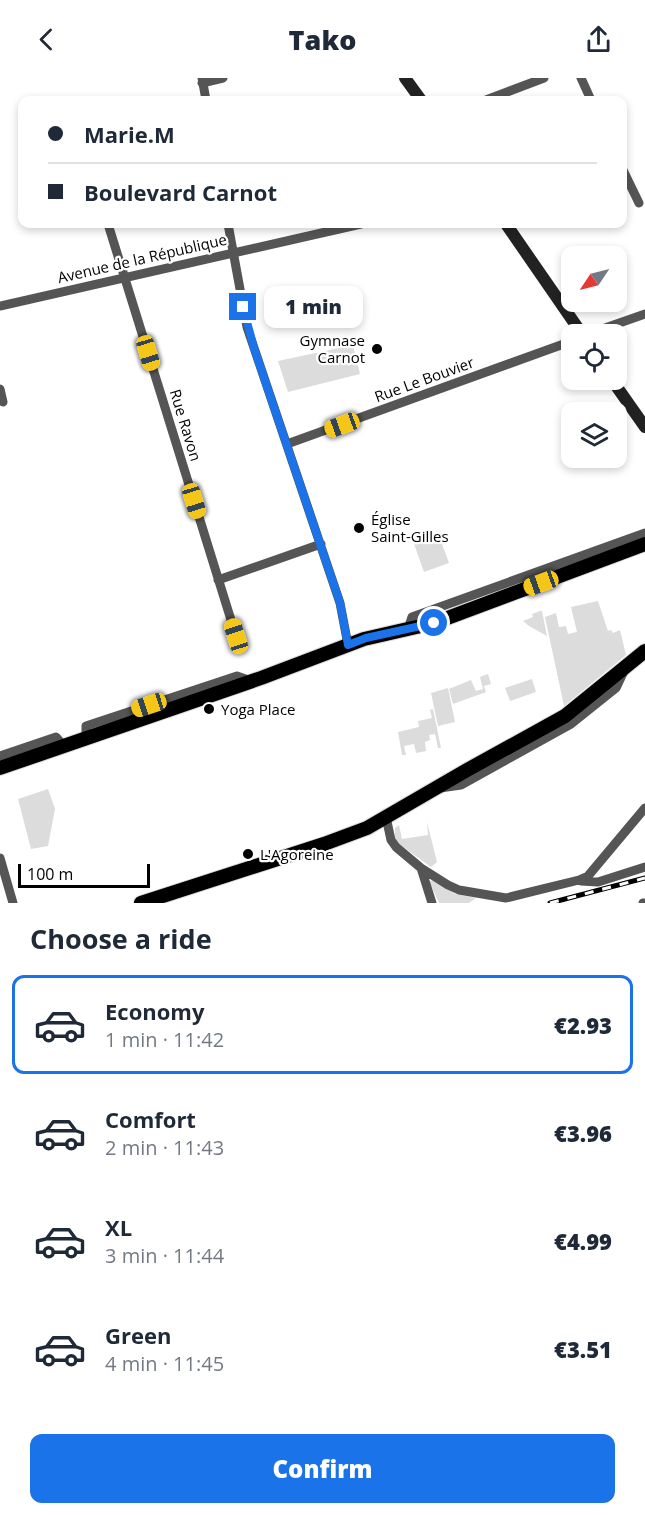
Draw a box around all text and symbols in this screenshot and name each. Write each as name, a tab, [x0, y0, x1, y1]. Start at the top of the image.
text: Tako	[289, 21, 356, 58]
icon: back	[30, 23, 63, 56]
icon: share	[582, 23, 615, 56]
text: Marie.M	[84, 119, 175, 149]
text: Boulevard Carnot	[84, 177, 277, 207]
street label: Avenue de la République	[55, 229, 229, 287]
north arrow	[561, 246, 627, 312]
map controls	[561, 246, 627, 468]
callout: 1 min	[264, 286, 363, 328]
route end	[229, 293, 256, 320]
text: 1 min	[285, 293, 342, 320]
button: locate	[561, 324, 627, 390]
place label: Gymnase Carnot	[300, 330, 365, 367]
car	[134, 333, 162, 373]
marker: Gymnase Carnot	[370, 342, 384, 356]
street label: Rue Le Bouvier	[371, 352, 477, 406]
street label: Rue Ravon	[166, 387, 206, 463]
button: layers	[561, 402, 627, 468]
car	[322, 410, 362, 440]
car	[180, 481, 208, 521]
place label: Église Saint-Gilles	[371, 509, 449, 546]
marker: Église Saint-Gilles	[352, 521, 366, 535]
car	[521, 568, 561, 598]
route start	[420, 609, 447, 636]
car	[222, 616, 250, 656]
car	[129, 691, 169, 719]
place label: Yoga Place	[221, 699, 296, 719]
marker: Yoga Place	[202, 702, 216, 716]
place label: L'Agoreine	[260, 844, 334, 864]
marker: L'Agoreine	[241, 847, 255, 861]
scale bar	[18, 861, 150, 888]
text: 100 m	[27, 863, 73, 885]
text: Choose a ride	[30, 920, 212, 957]
text: Economy	[105, 996, 204, 1026]
icon: car	[33, 998, 87, 1052]
text: €2.93	[554, 1010, 612, 1040]
text: 1 min · 11:42	[105, 1026, 224, 1053]
text: Comfort	[105, 1104, 196, 1134]
icon: car	[33, 1106, 87, 1160]
text: €3.96	[554, 1118, 612, 1148]
text: 2 min · 11:43	[105, 1134, 224, 1161]
text: XL	[105, 1212, 132, 1242]
icon: car	[33, 1214, 87, 1268]
text: €4.99	[554, 1226, 612, 1256]
text: 3 min · 11:44	[105, 1242, 224, 1269]
text: Green	[105, 1320, 171, 1350]
icon: car	[33, 1322, 87, 1376]
text: €3.51	[554, 1334, 612, 1364]
text: 4 min · 11:45	[105, 1350, 224, 1377]
button: Confirm	[30, 1434, 615, 1503]

